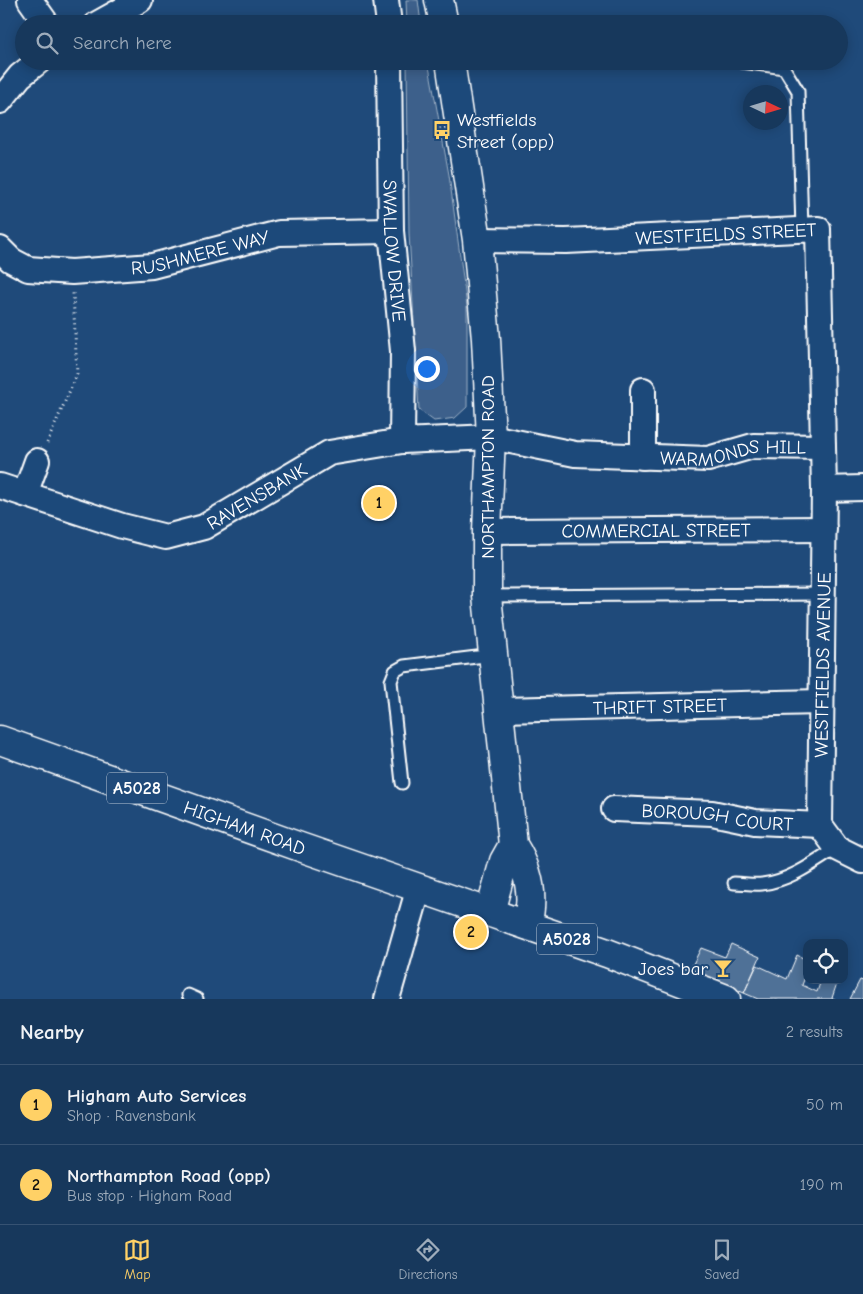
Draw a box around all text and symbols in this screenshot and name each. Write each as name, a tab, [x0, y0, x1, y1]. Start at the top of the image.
search box	[15, 15, 848, 70]
icon: search	[33, 29, 61, 57]
text: Search here	[73, 32, 172, 54]
north arrow	[743, 85, 788, 130]
place label: Westfields Street (opp)	[457, 109, 554, 153]
bus stop icon: Westfields Street (opp)	[431, 119, 453, 141]
street label: SWALLOW DRIVE	[378, 180, 410, 323]
street label: WESTFIELDS STREET	[635, 219, 817, 250]
street label: RUSHMERE WAY	[130, 226, 273, 280]
your location	[414, 356, 440, 382]
street label: NORTHAMPTON ROAD	[477, 375, 499, 559]
street label: WARMONDS HILL	[660, 436, 806, 471]
street label: RAVENSBANK	[203, 459, 311, 535]
pin: 1	[363, 484, 395, 522]
street label: COMMERCIAL STREET	[561, 519, 751, 543]
street label: WESTFIELDS AVENUE	[810, 572, 836, 758]
street label: THRIFT STREET	[593, 694, 727, 720]
road number: A5028	[107, 772, 167, 804]
street label: HIGHAM ROAD	[181, 796, 309, 860]
street label: BOROUGH COURT	[641, 800, 794, 836]
pin: 2	[455, 913, 487, 951]
road number: A5028	[537, 924, 597, 954]
map controls	[803, 939, 848, 984]
button: locate	[803, 939, 848, 984]
bar icon: Joes bar	[712, 957, 734, 979]
place label: Joes bar	[638, 958, 708, 980]
text: Nearby	[20, 1020, 84, 1044]
text: 2 results	[786, 1023, 843, 1041]
text: Higham Auto Services	[67, 1085, 246, 1107]
text: 1	[33, 1096, 39, 1114]
text: 50 m	[806, 1096, 843, 1114]
text: Shop · Ravensbank	[67, 1107, 196, 1125]
text: Northampton Road (opp)	[67, 1165, 271, 1187]
text: 2	[32, 1176, 40, 1194]
text: 190 m	[800, 1176, 843, 1194]
text: Bus stop · Higham Road	[67, 1187, 232, 1205]
tab: Map	[123, 1236, 151, 1283]
tab: Directions	[398, 1236, 458, 1283]
tab: Saved	[705, 1236, 740, 1283]

